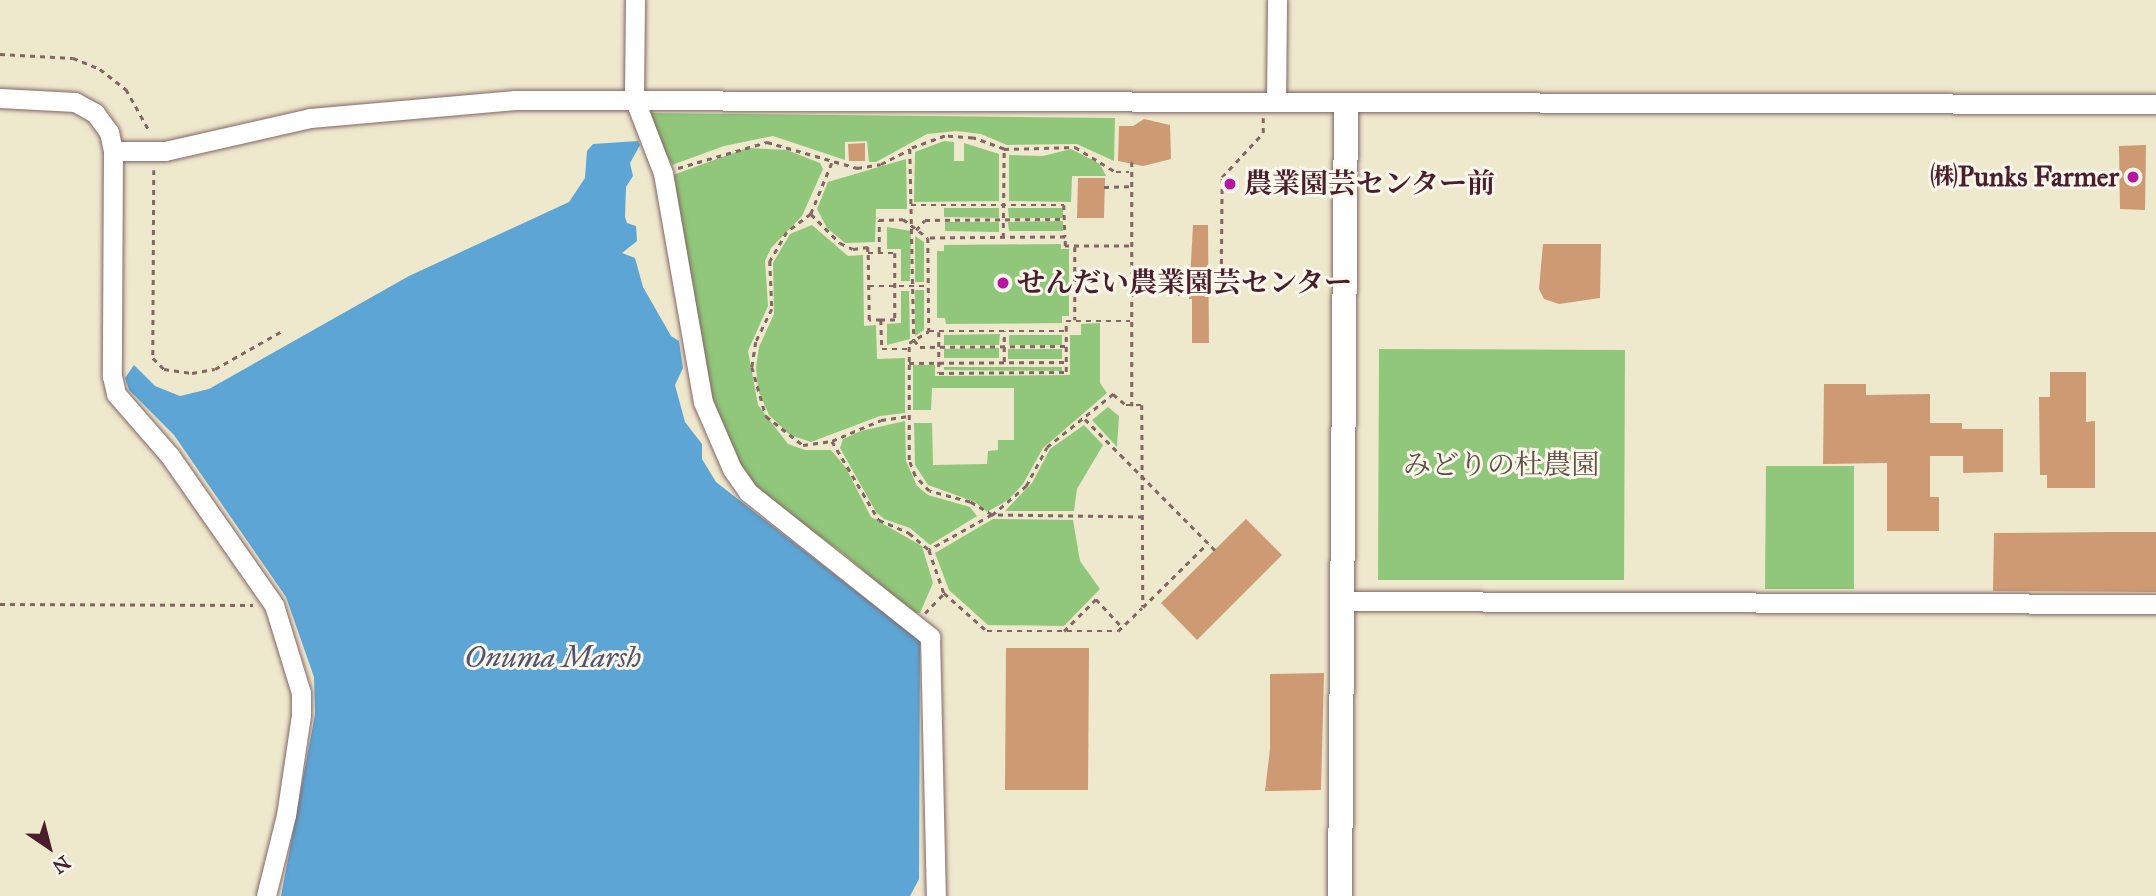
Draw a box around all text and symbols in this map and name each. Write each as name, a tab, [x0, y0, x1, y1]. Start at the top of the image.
place label: ㈱Punks Farmer	[1930, 160, 2119, 194]
place label: 農業園芸センター前	[1244, 167, 1496, 201]
marker: ㈱Punks Farmer	[2125, 169, 2141, 185]
marker: 農業園芸センター前	[1222, 176, 1238, 192]
place label: せんだい農業園芸センター	[1017, 266, 1353, 300]
marker: せんだい農業園芸センター	[995, 275, 1011, 291]
park label: みどりの杜農園	[1403, 448, 1599, 482]
water label: Onuma Marsh	[465, 639, 641, 675]
north arrow	[14, 812, 84, 882]
text: N	[48, 851, 75, 879]

